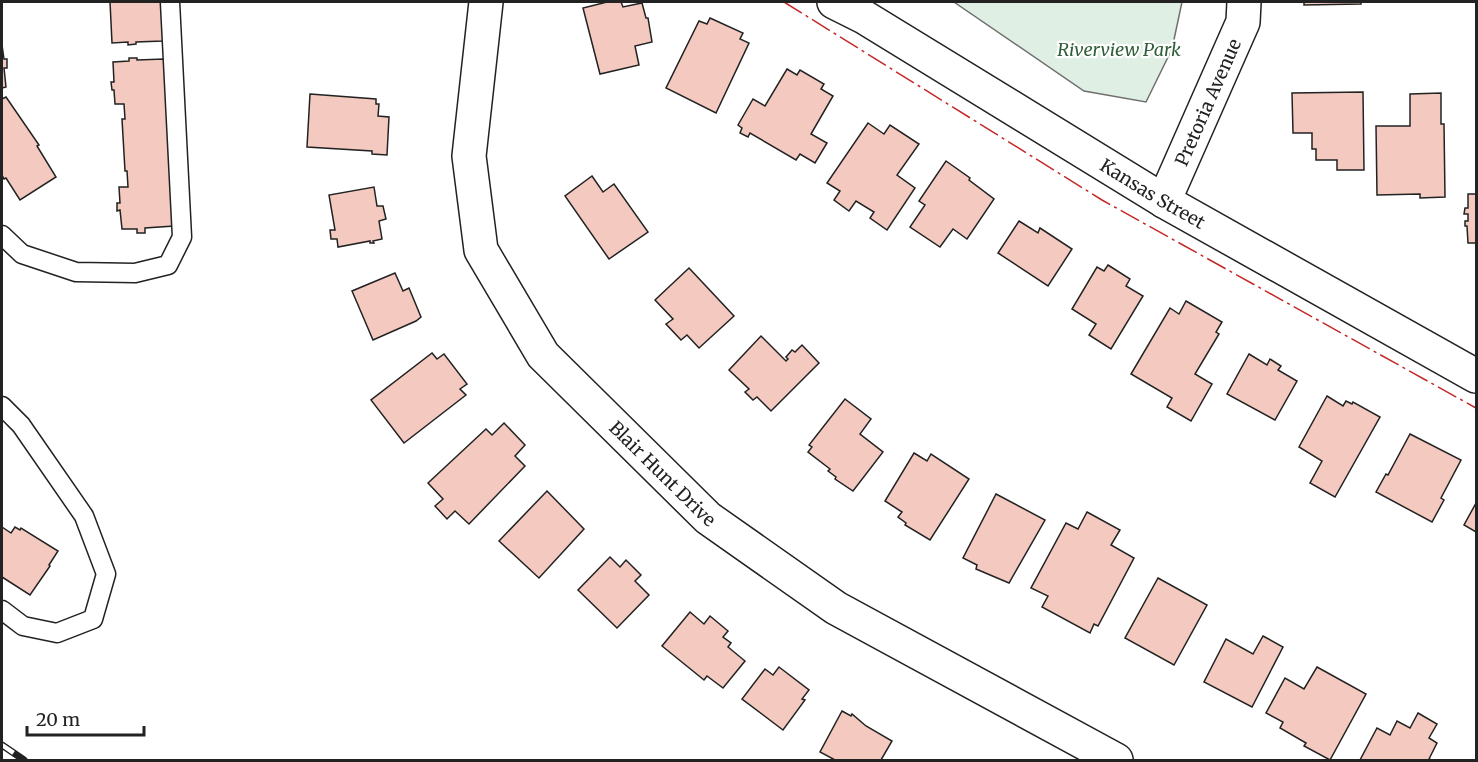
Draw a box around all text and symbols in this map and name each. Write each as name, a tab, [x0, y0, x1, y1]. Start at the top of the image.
street label: Pretoria Avenue	[1169, 35, 1246, 169]
park label: Riverview Park	[1057, 38, 1181, 61]
street label: Kansas Street	[1096, 153, 1209, 233]
street label: Blair Hunt Drive	[605, 416, 720, 531]
scale bar	[27, 699, 144, 737]
text: 20 m	[36, 708, 80, 731]

